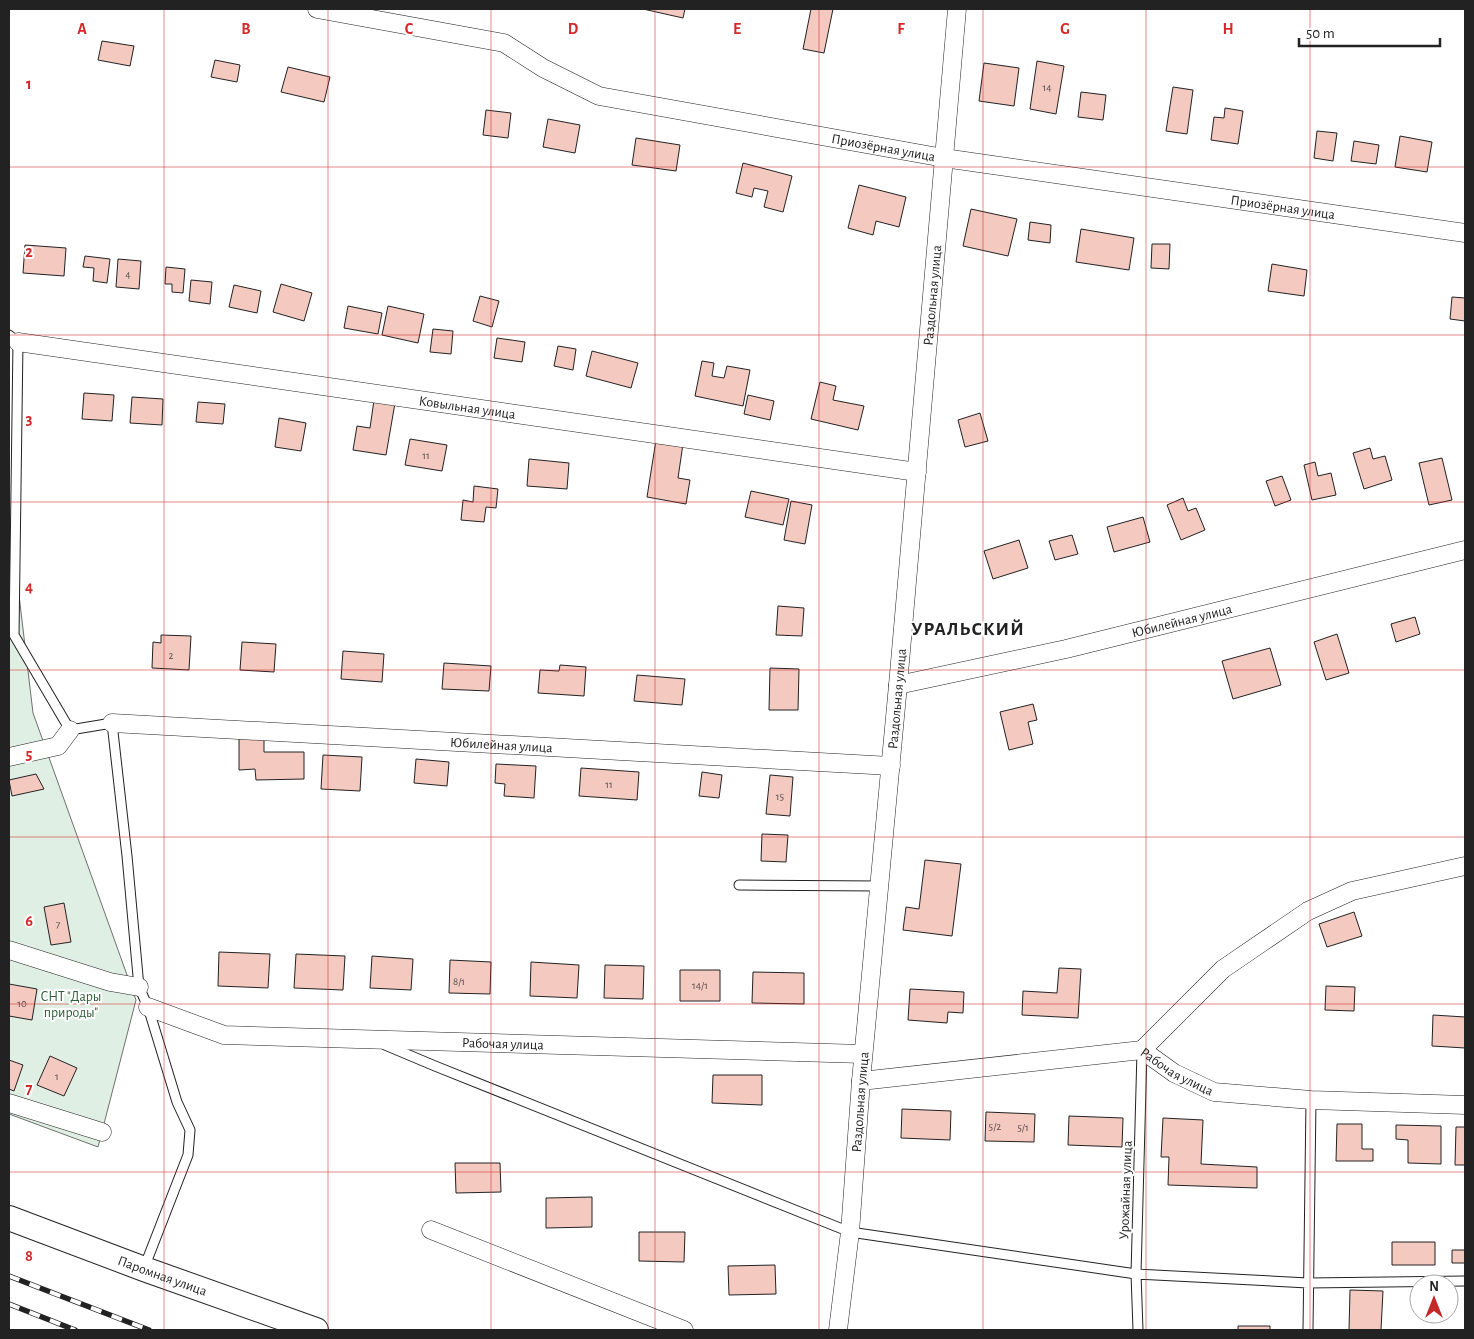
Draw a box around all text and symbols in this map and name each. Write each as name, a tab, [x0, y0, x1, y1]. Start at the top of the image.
scale bar	[1299, 15, 1440, 47]
text: A	[77, 21, 87, 37]
text: B	[241, 21, 251, 37]
text: C	[405, 21, 414, 37]
text: D	[568, 21, 579, 37]
text: E	[733, 21, 741, 37]
text: F	[897, 21, 905, 37]
text: G	[1060, 21, 1070, 37]
text: H	[1222, 21, 1234, 37]
text: 50 m	[1306, 26, 1335, 41]
text: 1	[26, 76, 32, 92]
house number: 14	[1042, 82, 1052, 93]
street label: Приозёрная улица	[830, 132, 937, 164]
street label: Приозёрная улица	[1230, 193, 1337, 222]
text: 2	[25, 244, 33, 260]
street label: Раздольная улица	[922, 244, 944, 346]
house number: 4	[125, 269, 131, 280]
street label: Ковыльная улица	[418, 394, 517, 422]
text: 3	[26, 411, 33, 427]
house number: 11	[422, 450, 430, 461]
text: 4	[25, 579, 33, 595]
street label: Юбилейная улица	[1130, 602, 1234, 640]
district label: УРАЛЬСКИЙ	[911, 619, 1025, 639]
street label: Раздольная улица	[886, 647, 909, 750]
house number: 2	[168, 650, 174, 661]
street label: Юбилейная улица	[450, 736, 554, 755]
text: 5	[26, 746, 33, 762]
house number: 11	[605, 779, 613, 790]
house number: 15	[776, 791, 785, 802]
text: 6	[25, 913, 33, 929]
house number: 7	[56, 919, 61, 930]
house number: 8/1	[453, 976, 465, 987]
house number: 14/1	[692, 980, 708, 991]
park label: СНТ "Дары природы"	[41, 990, 101, 1020]
house number: 10	[17, 998, 27, 1009]
street label: Рабочая улица	[462, 1036, 545, 1053]
street label: Рабочая улица	[1138, 1045, 1216, 1099]
street label: Раздольная улица	[850, 1051, 872, 1153]
house number: 1	[55, 1071, 59, 1082]
text: 7	[26, 1081, 33, 1097]
house number: 5/2	[989, 1121, 1001, 1132]
house number: 5/1	[1017, 1122, 1029, 1133]
street label: Урожайная улица	[1117, 1140, 1135, 1240]
text: 8	[25, 1248, 33, 1264]
street label: Паромная улица	[116, 1254, 209, 1299]
north arrow	[1409, 1274, 1459, 1324]
text: N	[1429, 1280, 1439, 1294]

